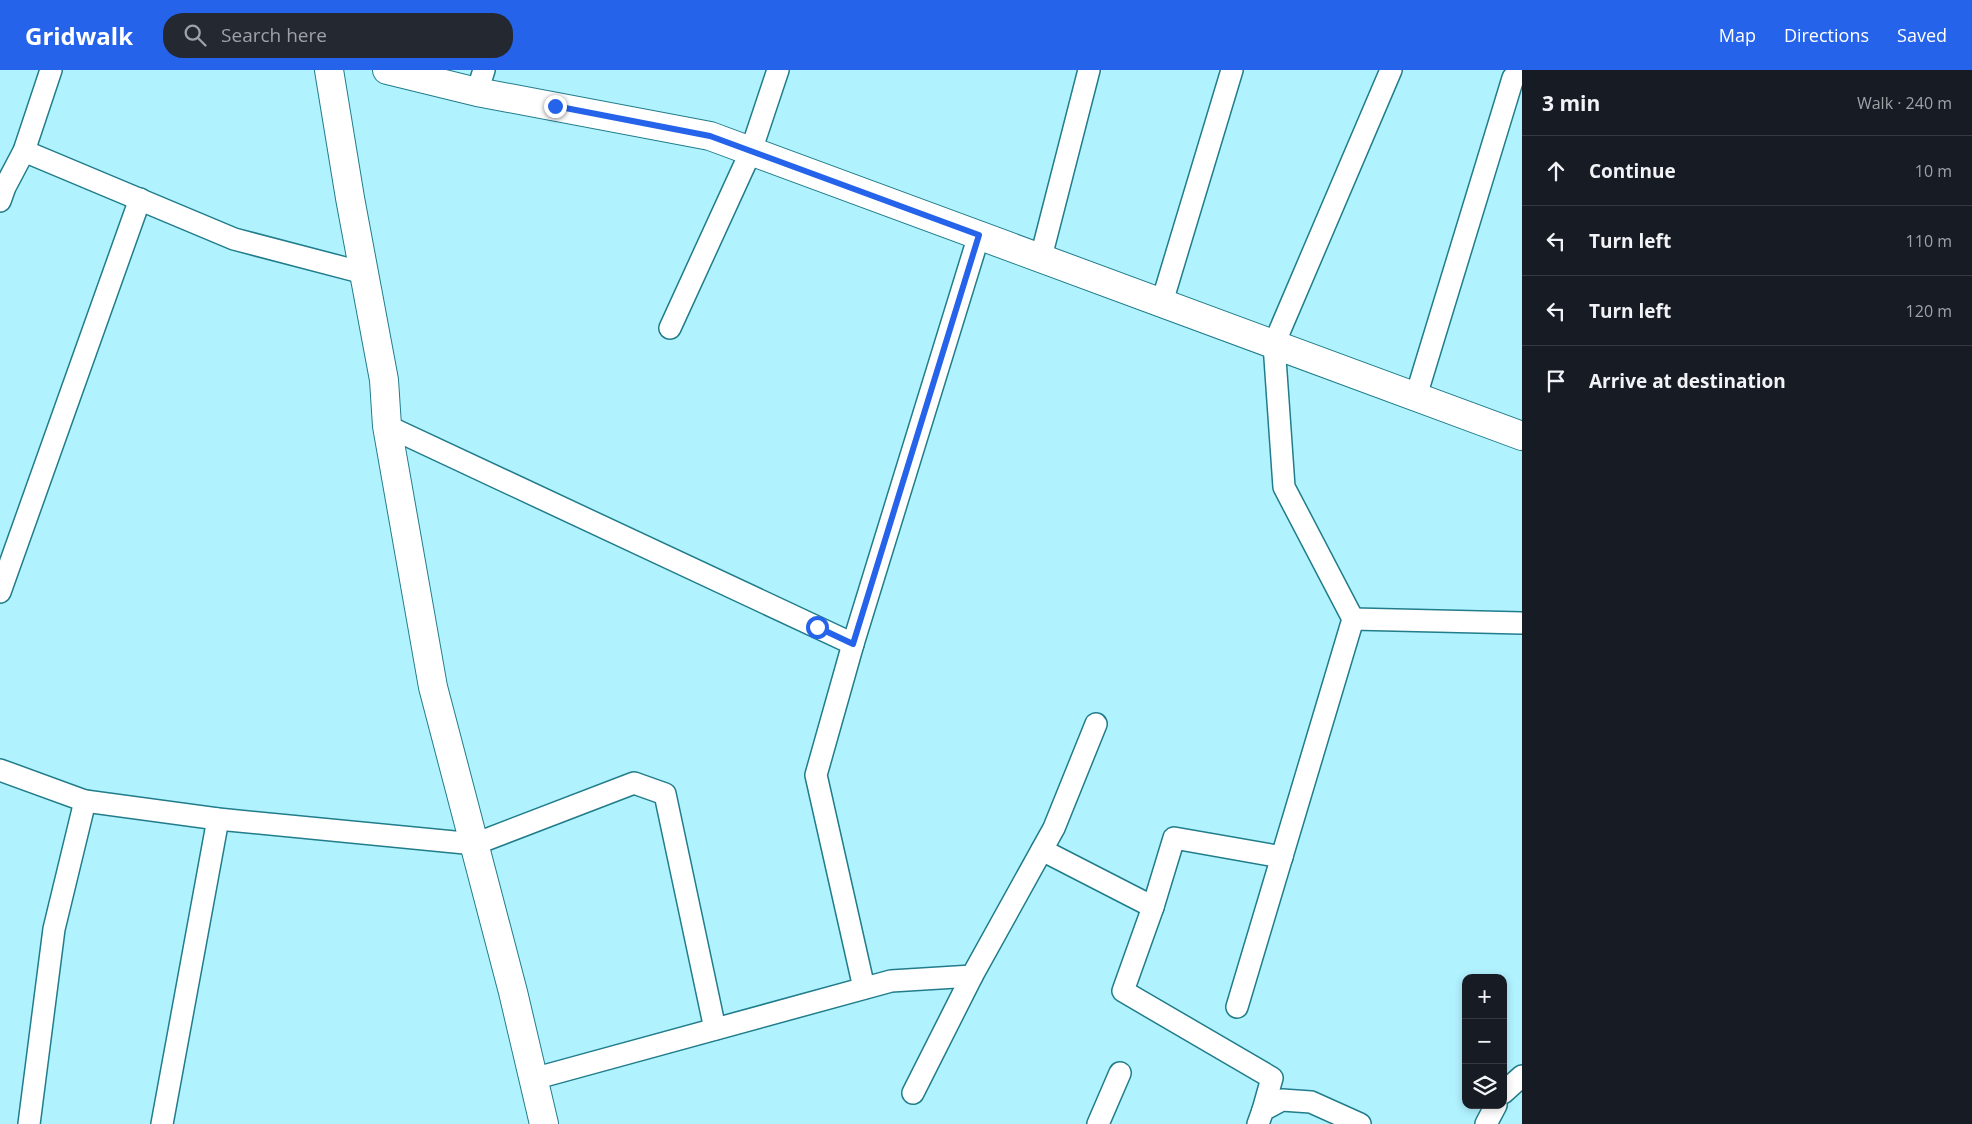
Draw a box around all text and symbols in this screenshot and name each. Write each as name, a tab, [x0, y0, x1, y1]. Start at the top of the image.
search box	[163, 13, 513, 58]
text: Gridwalk	[25, 19, 133, 52]
icon: search	[181, 21, 209, 49]
text: Search here	[221, 22, 327, 48]
text: Map	[1719, 23, 1756, 47]
text: Directions	[1784, 23, 1869, 47]
text: Saved	[1897, 23, 1947, 47]
text: 3 min	[1542, 89, 1600, 117]
text: Walk · 240 m	[1857, 92, 1952, 114]
route end	[544, 95, 567, 118]
icon: ahead	[1542, 157, 1570, 185]
text: Continue	[1589, 158, 1676, 184]
text: 10 m	[1915, 160, 1952, 182]
icon: left	[1542, 227, 1570, 255]
text: Turn left	[1589, 228, 1671, 254]
text: 110 m	[1906, 230, 1952, 252]
icon: left	[1542, 297, 1570, 325]
text: Turn left	[1589, 298, 1671, 324]
text: 120 m	[1906, 300, 1952, 322]
icon: arrive	[1542, 367, 1570, 395]
text: Arrive at destination	[1589, 368, 1786, 394]
route start	[806, 616, 829, 639]
map controls	[1462, 974, 1507, 1109]
button: +	[1462, 974, 1507, 1019]
button: −	[1462, 1019, 1507, 1064]
button: layers	[1462, 1064, 1507, 1109]

